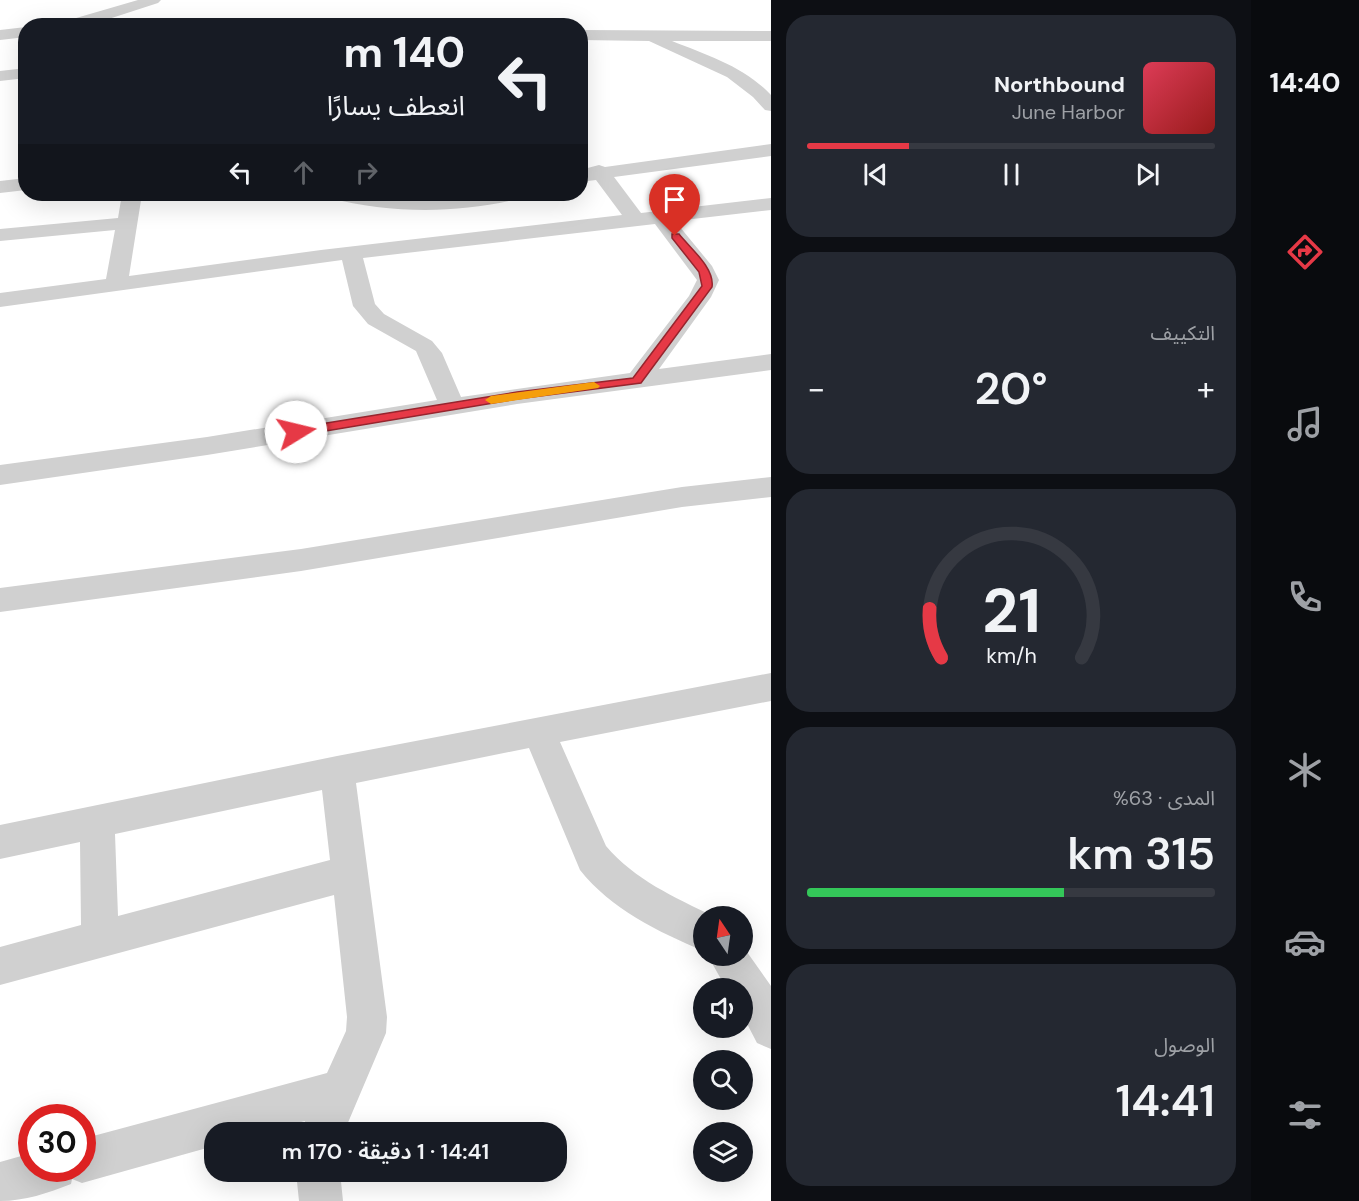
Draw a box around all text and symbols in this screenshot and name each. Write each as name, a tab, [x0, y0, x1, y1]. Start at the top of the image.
text: 140 m	[343, 25, 465, 80]
icon: left	[486, 42, 564, 120]
text: 14:40	[1270, 65, 1340, 100]
text: Northbound	[994, 70, 1125, 99]
text: انعطف يسارًا	[327, 88, 465, 123]
text: June Harbor	[1012, 99, 1125, 125]
icon: left	[224, 156, 257, 189]
icon: ahead	[287, 156, 320, 189]
icon: right	[350, 156, 383, 189]
icon: previous	[859, 158, 892, 191]
icon: pause	[995, 158, 1028, 191]
icon: next	[1131, 158, 1164, 191]
pin	[649, 174, 700, 236]
icon: arrive	[658, 183, 691, 216]
icon: directions	[1284, 231, 1326, 273]
text: التكييف	[1151, 320, 1215, 346]
text: 20°	[974, 359, 1048, 418]
text: −	[807, 367, 825, 410]
text: +	[1197, 367, 1215, 410]
position arrow	[264, 400, 328, 464]
icon: music	[1284, 403, 1326, 445]
text: 21	[982, 570, 1040, 651]
icon: phone	[1284, 576, 1326, 618]
text: km/h	[986, 642, 1036, 670]
icon: climate	[1284, 749, 1326, 791]
text: المدى · 63%	[1113, 785, 1215, 811]
text: 315 km	[1067, 824, 1215, 883]
north arrow	[693, 906, 753, 966]
map controls	[693, 906, 753, 1182]
icon: car	[1284, 921, 1326, 963]
button: sound	[693, 978, 753, 1038]
text: الوصول	[1154, 1032, 1215, 1058]
button: search	[693, 1050, 753, 1110]
text: 14:41	[1116, 1071, 1215, 1130]
icon: filters	[1284, 1094, 1326, 1136]
speed limit sign: 30	[18, 1104, 96, 1182]
button: layers	[693, 1122, 753, 1182]
text: 14:41 · 1 دقيقة · 170 m	[282, 1137, 489, 1166]

